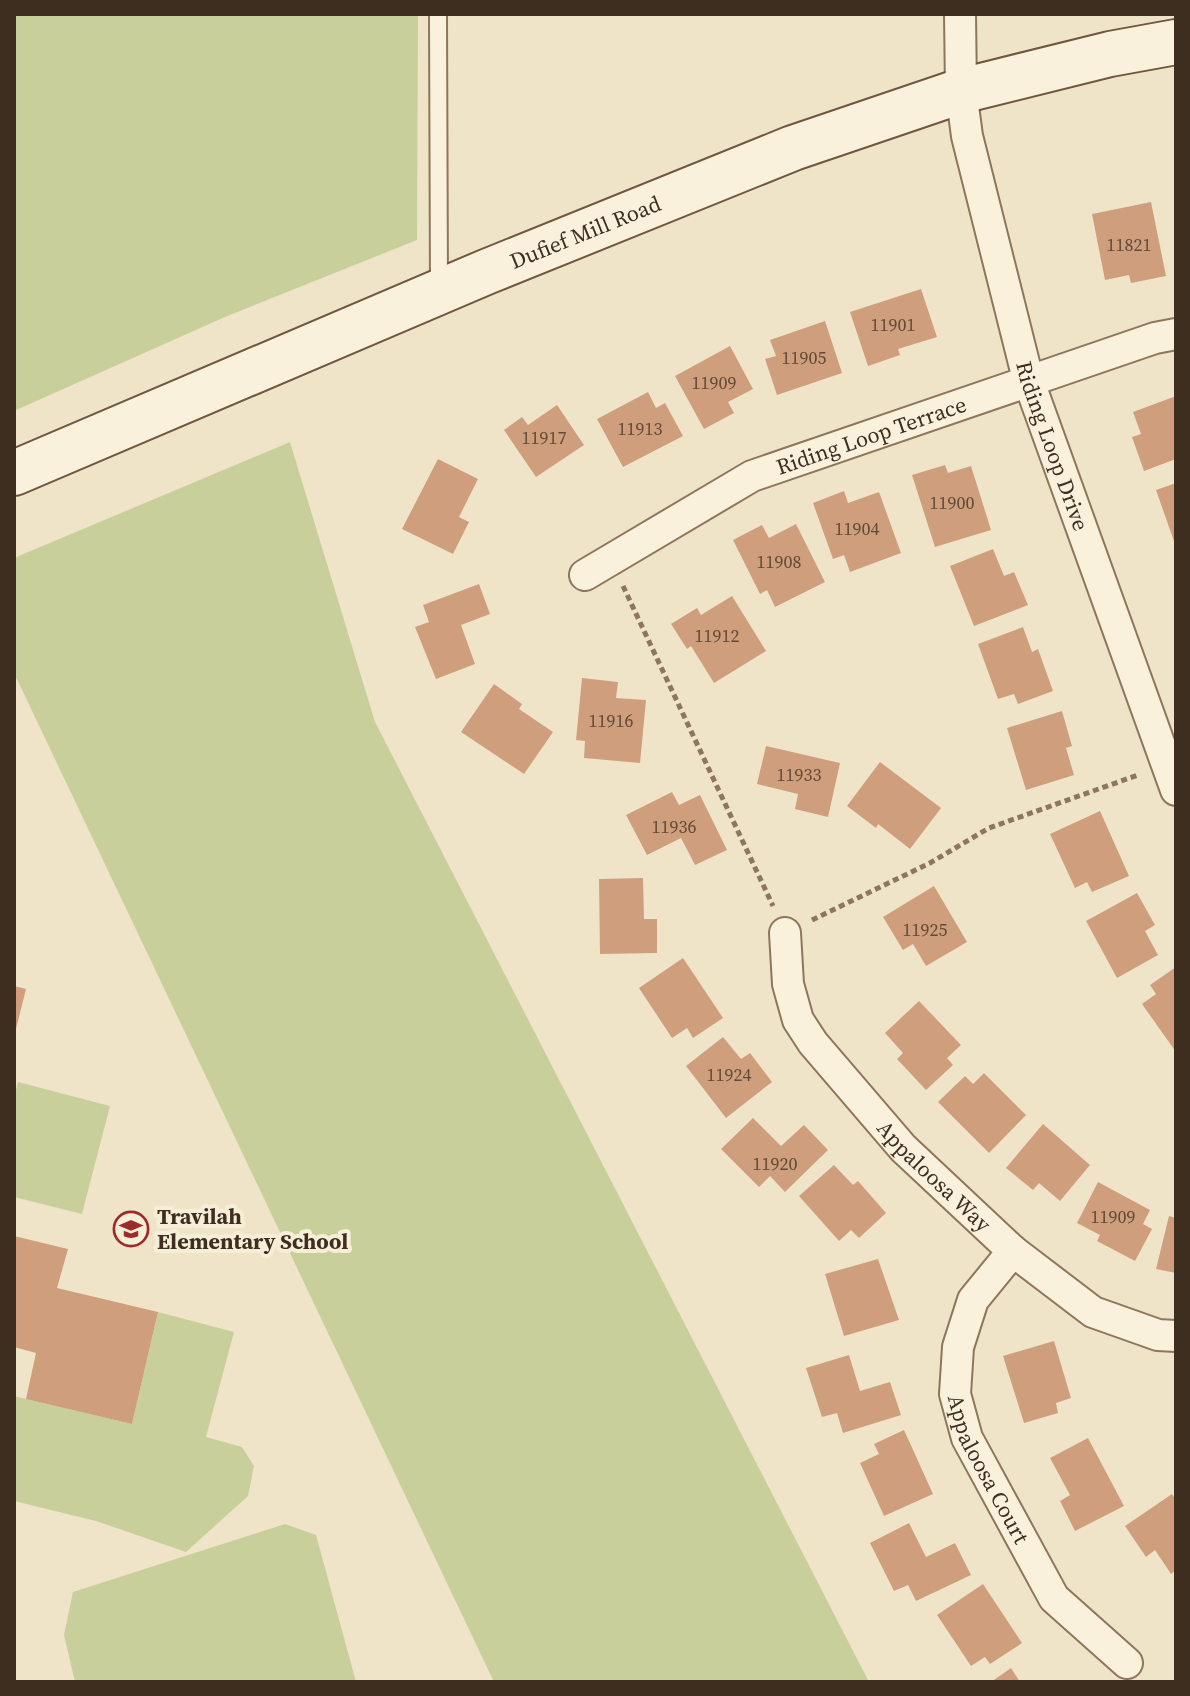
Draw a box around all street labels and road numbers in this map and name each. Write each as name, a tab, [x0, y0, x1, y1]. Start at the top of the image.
street label: Dufief Mill Road	[505, 188, 666, 276]
street label: Riding Loop Drive	[1009, 358, 1096, 535]
street label: Riding Loop Terrace	[772, 389, 970, 482]
street label: Appaloosa Way	[871, 1114, 998, 1239]
street label: Appaloosa Court	[941, 1391, 1037, 1550]

